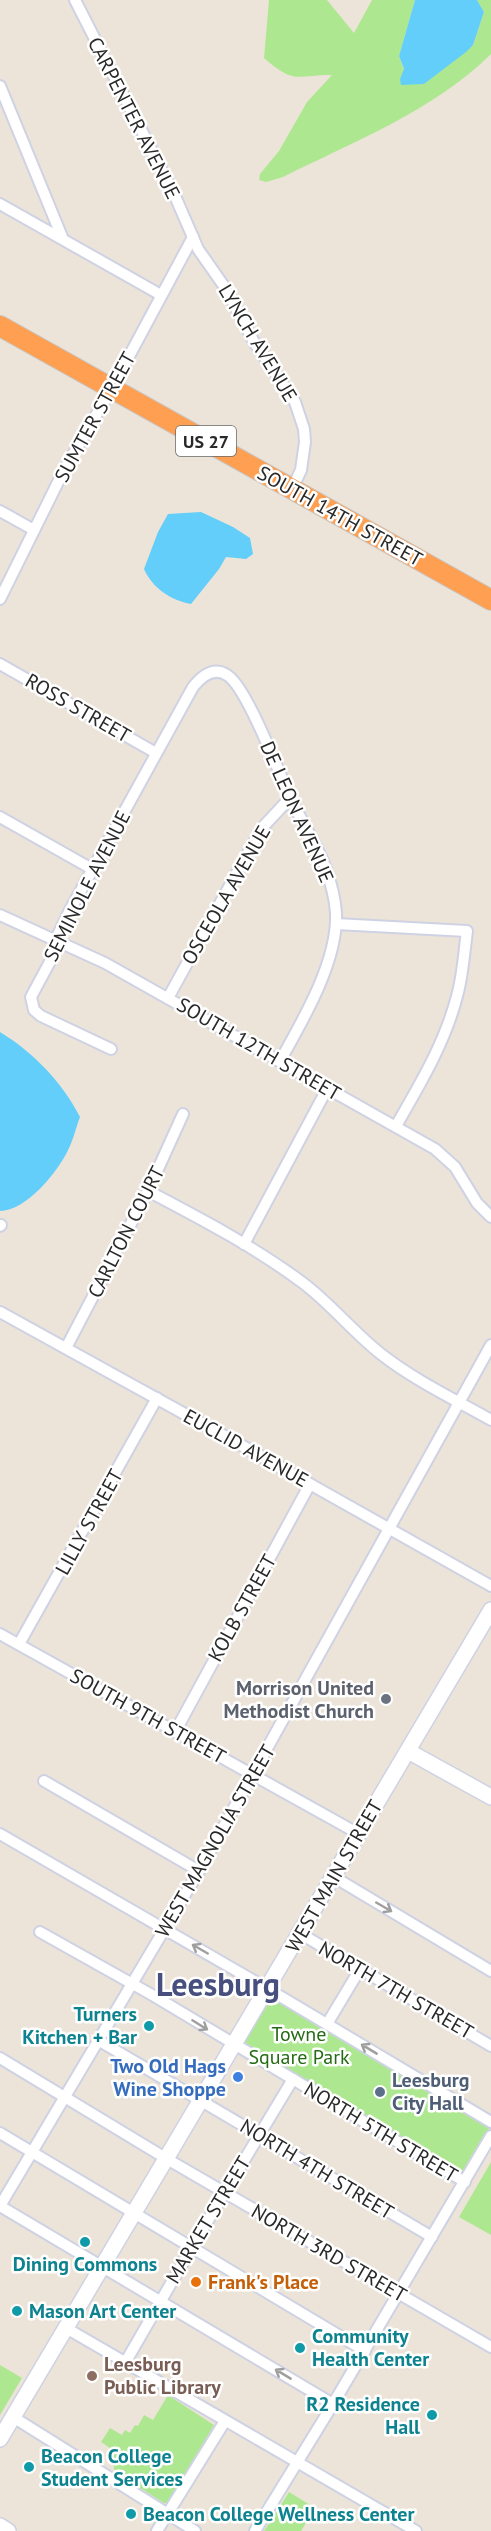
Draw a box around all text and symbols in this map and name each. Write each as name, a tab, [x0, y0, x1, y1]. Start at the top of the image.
street label: CARPENTER AVENUE	[82, 33, 186, 203]
street label: LYNCH AVENUE	[213, 280, 303, 406]
street label: SUMTER STREET	[49, 347, 141, 487]
road number: US 27	[176, 426, 236, 456]
street label: SOUTH 14TH STREET	[253, 460, 427, 572]
street label: ROSS STREET	[21, 667, 135, 749]
street label: DE LEON AVENUE	[254, 737, 340, 887]
street label: SEMINOLE AVENUE	[38, 806, 136, 966]
street label: OSCEOLA AVENUE	[176, 821, 276, 969]
street label: SOUTH 12TH STREET	[172, 991, 346, 1107]
street label: CARLTON COURT	[82, 1162, 170, 1302]
street label: EUCLID AVENUE	[179, 1403, 313, 1493]
street label: LILLY STREET	[49, 1465, 129, 1579]
street label: KOLB STREET	[202, 1550, 282, 1666]
street label: SOUTH 9TH STREET	[66, 1662, 230, 1770]
place label: Morrison United Methodist Church	[223, 1675, 374, 1724]
marker: Morrison United Methodist Church	[379, 1692, 393, 1706]
street label: WEST MAGNOLIA STREET	[149, 1740, 281, 1942]
street label: WEST MAIN STREET	[280, 1795, 388, 1957]
one-way arrow	[375, 1901, 392, 1913]
street label: NORTH 7TH STREET	[314, 1935, 478, 2045]
one-way arrow	[192, 1942, 209, 1954]
district label: Leesburg	[156, 1963, 280, 2005]
place label: Turners Kitchen + Bar	[22, 2001, 137, 2050]
marker: Turners Kitchen + Bar	[142, 2019, 156, 2033]
one-way arrow	[191, 2019, 208, 2031]
park label: Towne Square Park	[248, 2021, 350, 2070]
one-way arrow	[361, 2042, 378, 2054]
place label: Two Old Hags Wine Shoppe	[110, 2053, 226, 2102]
place label: Leesburg City Hall	[392, 2067, 469, 2116]
marker: Two Old Hags Wine Shoppe	[231, 2070, 245, 2084]
street label: NORTH 5TH STREET	[299, 2076, 463, 2188]
marker: Leesburg City Hall	[373, 2085, 387, 2099]
street label: NORTH 4TH STREET	[235, 2113, 399, 2225]
street label: MARKET STREET	[160, 2152, 256, 2288]
street label: NORTH 3RD STREET	[247, 2198, 411, 2308]
marker: Dining Commons	[78, 2235, 92, 2249]
place label: Dining Commons	[13, 2251, 157, 2277]
place label: Frank's Place	[208, 2269, 319, 2295]
marker: Frank's Place	[189, 2275, 203, 2289]
place label: Mason Art Center	[29, 2298, 176, 2324]
marker: Mason Art Center	[10, 2304, 24, 2318]
place label: Community Health Center	[312, 2323, 429, 2372]
marker: Community Health Center	[293, 2341, 307, 2355]
place label: Leesburg Public Library	[104, 2351, 221, 2400]
one-way arrow	[275, 2368, 292, 2380]
marker: Leesburg Public Library	[85, 2369, 99, 2383]
place label: R2 Residence Hall	[306, 2391, 420, 2440]
marker: R2 Residence Hall	[425, 2408, 439, 2422]
place label: Beacon College Student Services	[41, 2443, 183, 2492]
marker: Beacon College Student Services	[22, 2460, 36, 2474]
place label: Beacon College Wellness Center	[143, 2501, 415, 2527]
marker: Beacon College Wellness Center	[124, 2507, 138, 2521]

